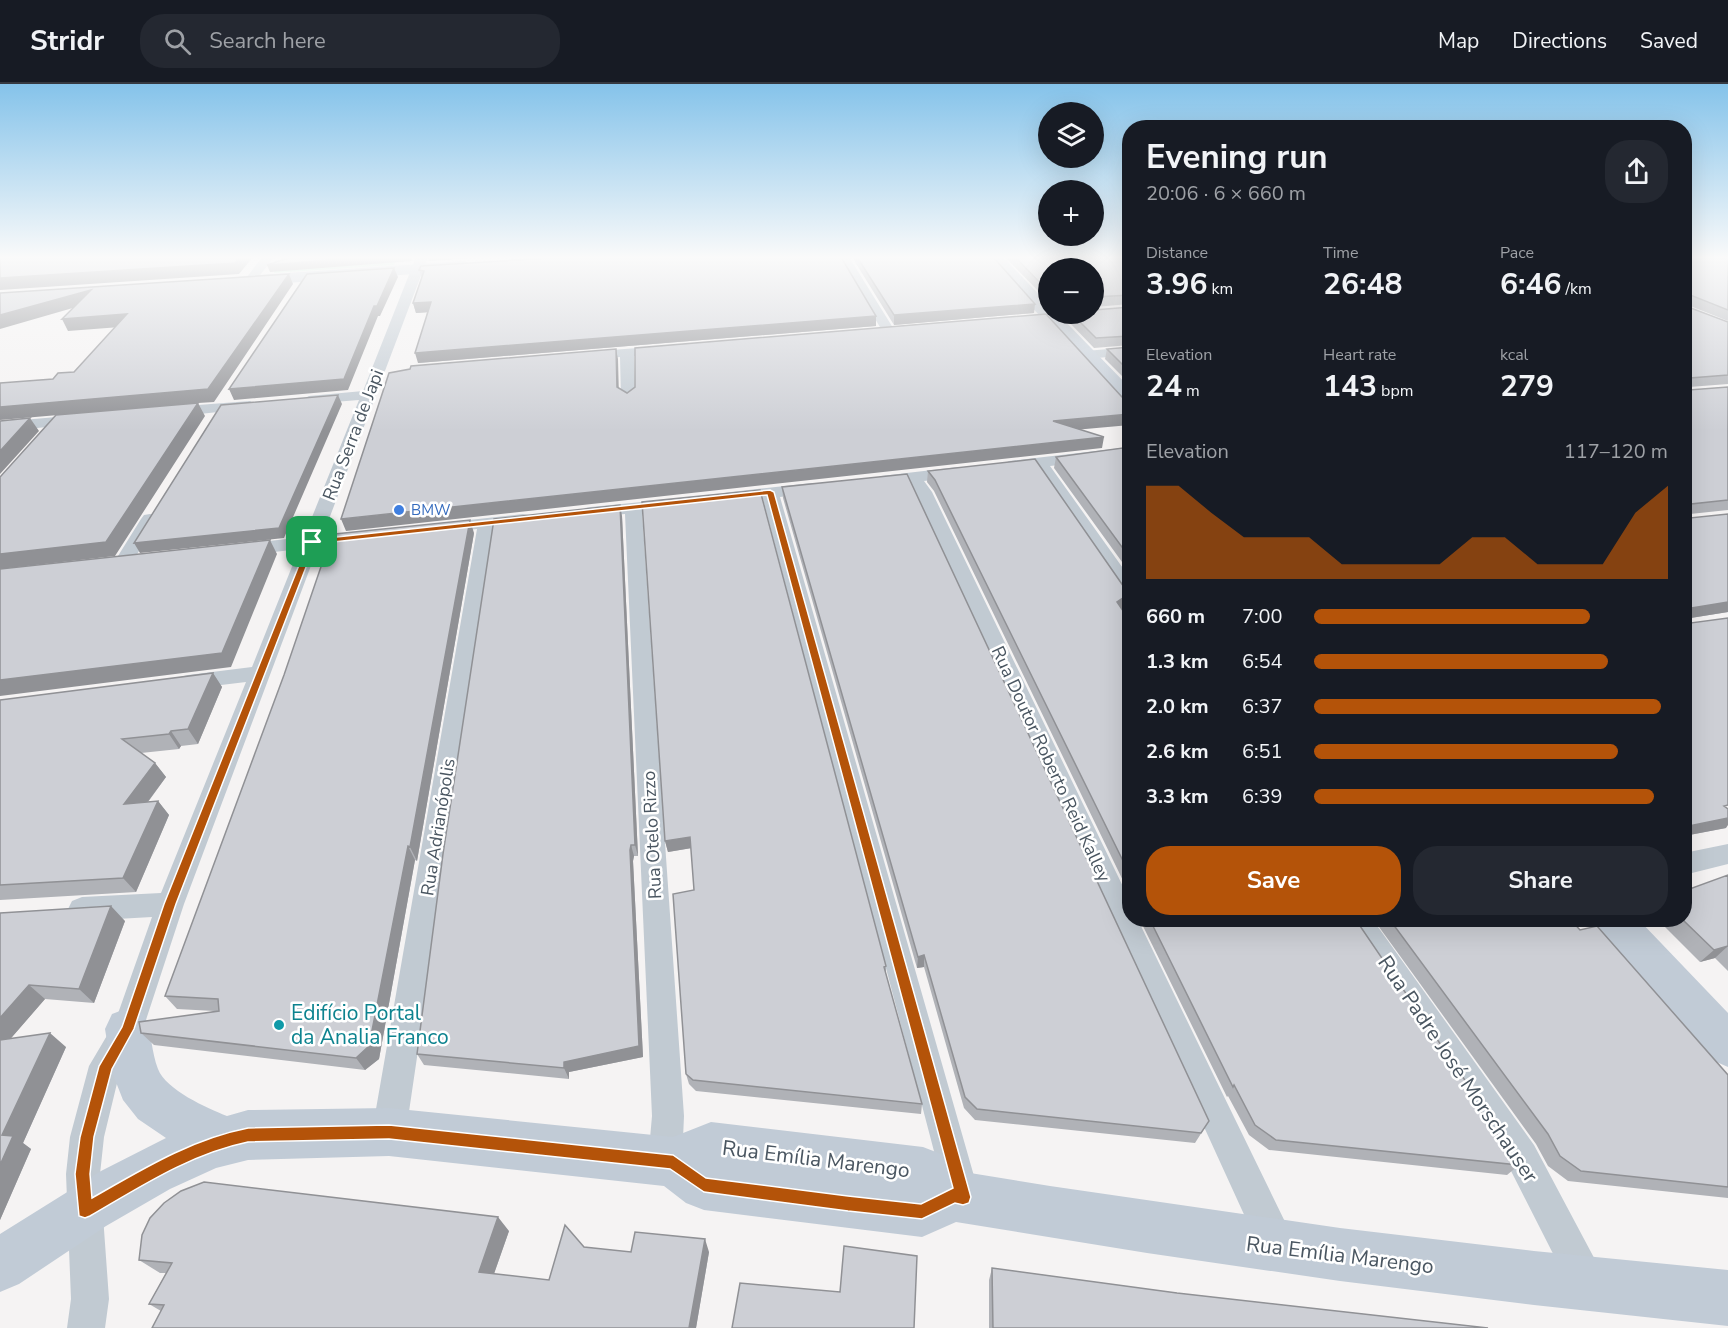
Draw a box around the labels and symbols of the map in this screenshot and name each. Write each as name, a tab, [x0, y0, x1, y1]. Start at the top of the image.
street label: Rua Serra de Japi	[317, 366, 389, 504]
place label: BMW	[411, 500, 451, 520]
marker: BMW	[392, 503, 406, 517]
pin	[286, 516, 337, 567]
street label: Rua Doutor Roberto Reid Kalley	[986, 642, 1117, 886]
street label: Rua Adrianópolis	[415, 757, 461, 897]
street label: Rua Otelo Rizzo	[637, 770, 667, 900]
street label: Rua Padre José Morschauser	[1371, 950, 1545, 1188]
place label: Edifício Portal da Analia Franco	[291, 999, 449, 1051]
marker: Edifício Portal da Analia Franco	[272, 1018, 286, 1032]
street label: Rua Emília Marengo	[721, 1134, 911, 1184]
street label: Rua Emília Marengo	[1245, 1230, 1435, 1280]

